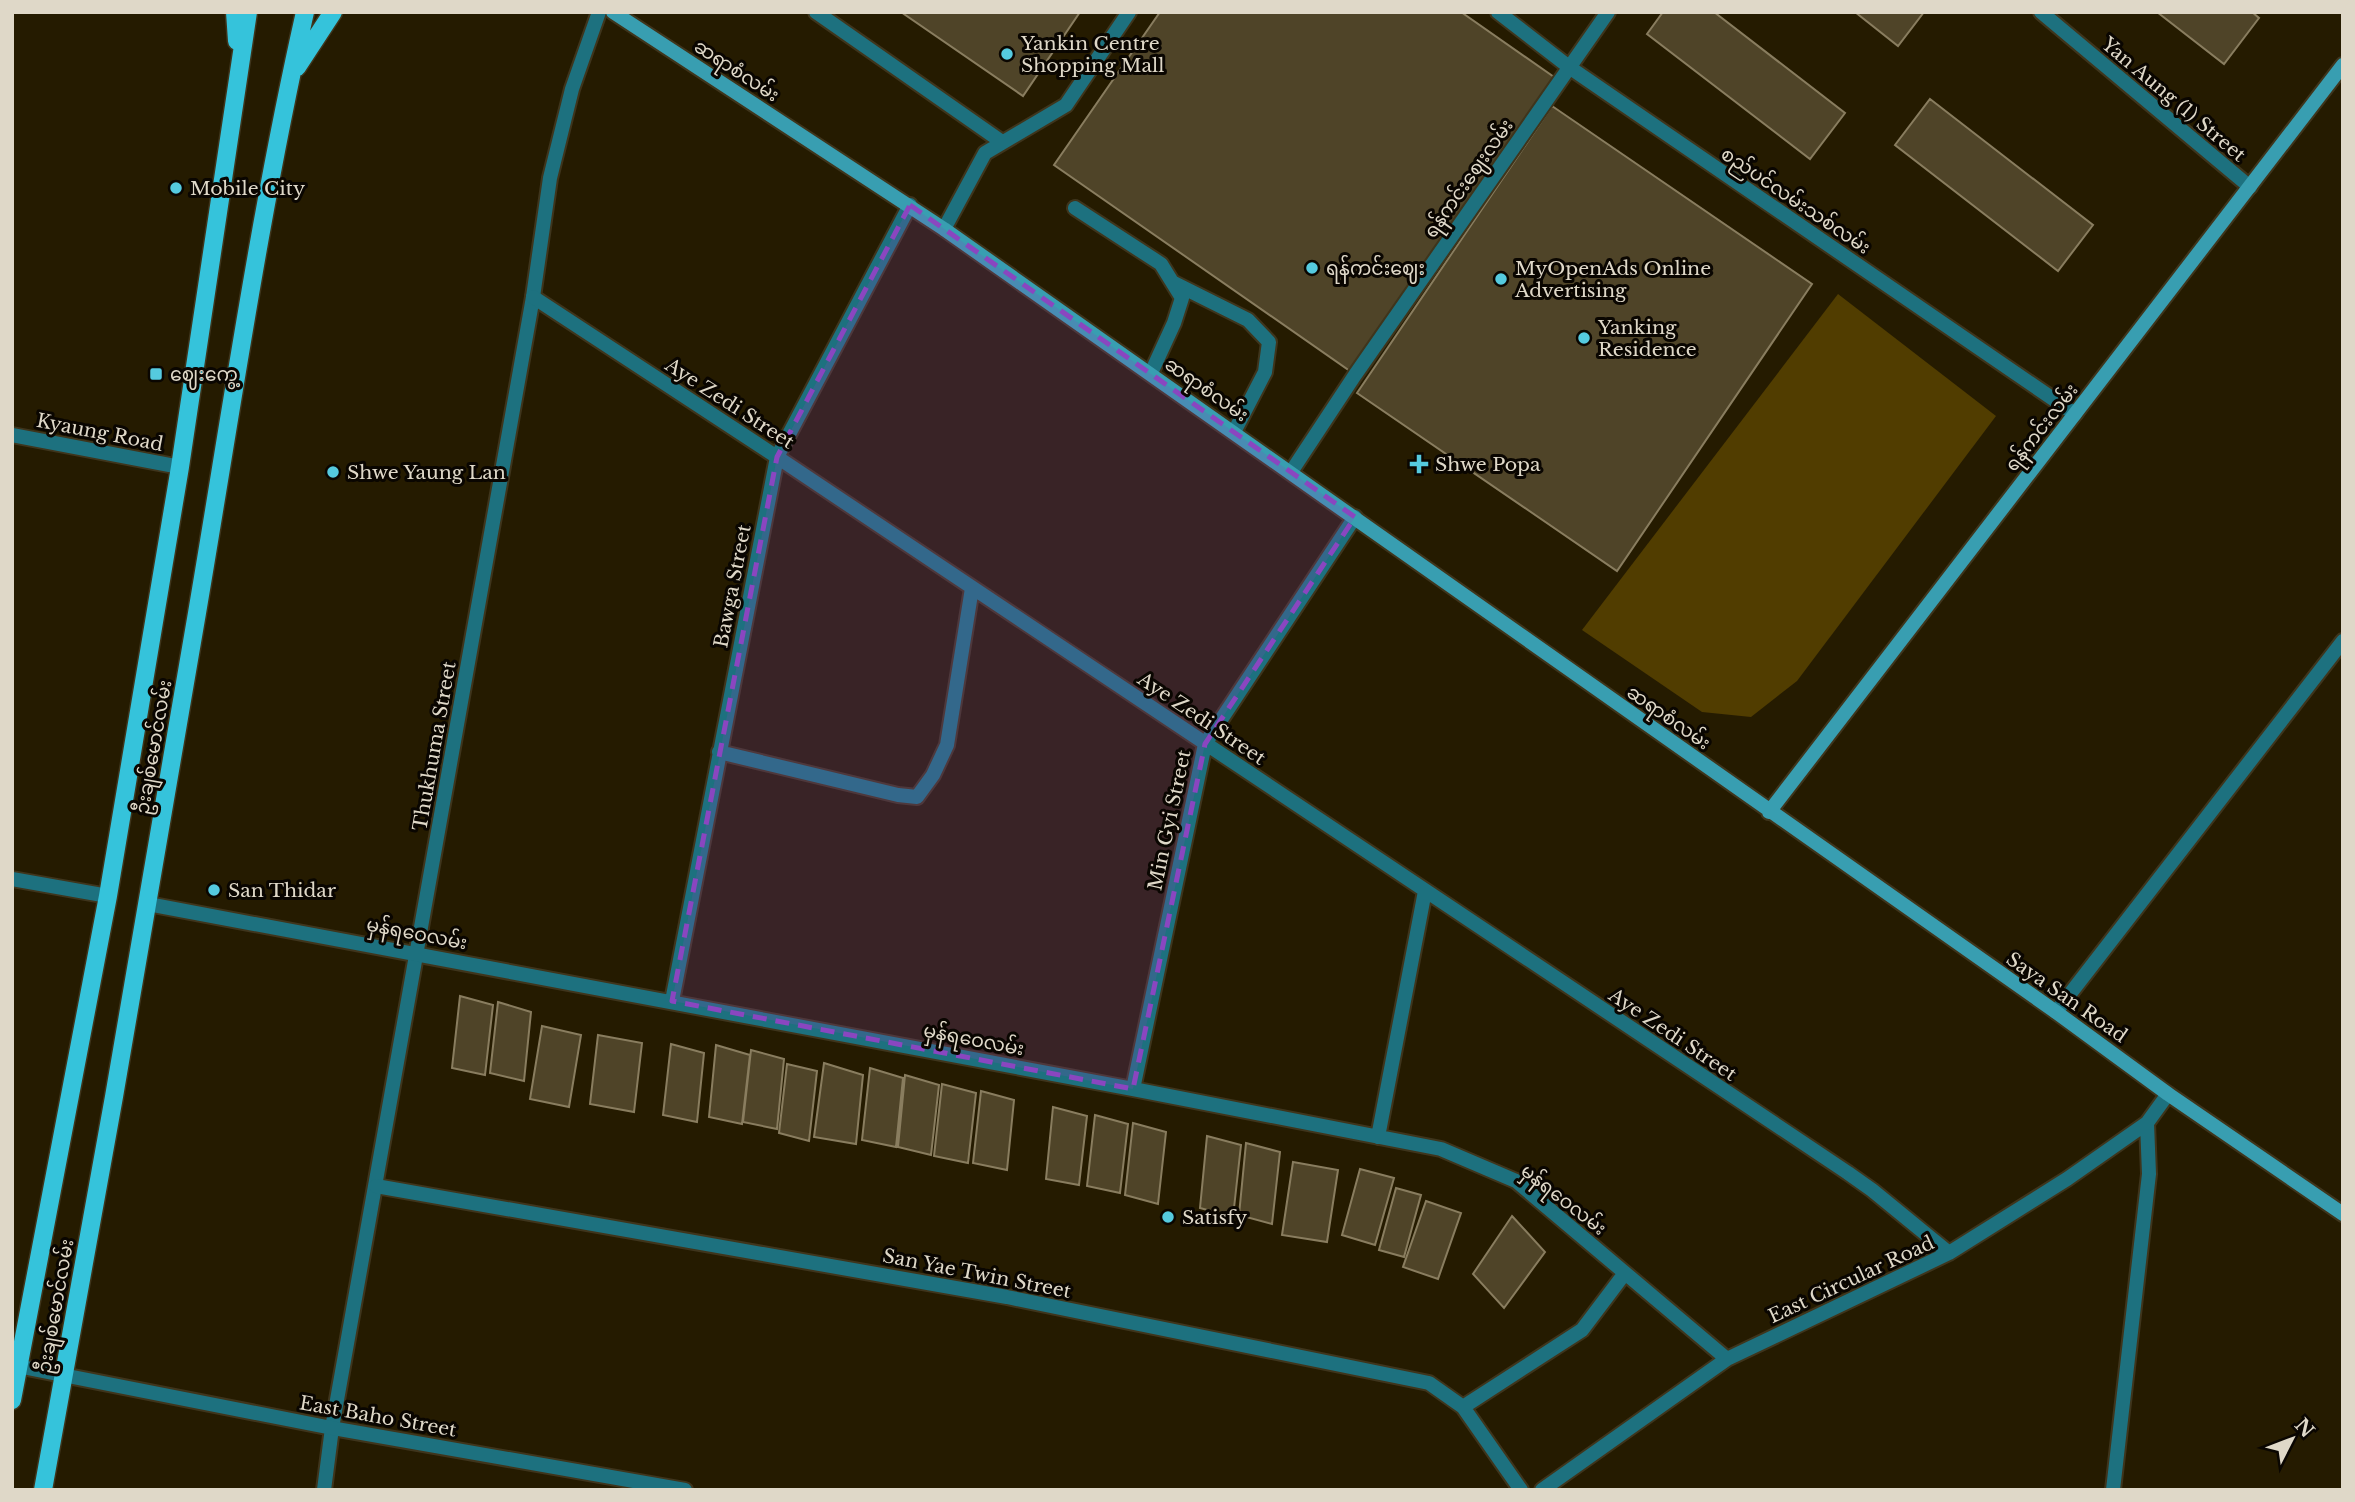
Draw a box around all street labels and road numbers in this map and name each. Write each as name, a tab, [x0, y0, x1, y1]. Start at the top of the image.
street label: ဆရာစံလမ်း	[688, 32, 785, 110]
street label: Yan Aung (1) Street	[2096, 32, 2251, 167]
street label: ရန်ကင်းဈေးလမ်း	[1416, 113, 1521, 244]
street label: စည်ပင်လမ်းသစ်လမ်း	[1715, 139, 1876, 262]
street label: ဆရာစံလမ်း	[1158, 350, 1255, 430]
street label: Aye Zedi Street	[660, 353, 799, 454]
street label: ရန်ကင်းလမ်း	[1998, 377, 2086, 478]
street label: Kyaung Road	[35, 409, 165, 456]
street label: Bawga Street	[709, 522, 756, 650]
street label: Thukhuma Street	[408, 659, 461, 833]
street label: Aye Zedi Street	[1133, 667, 1271, 770]
street label: ဦးချစ်မောင်လမ်း	[127, 678, 181, 817]
street label: ဆရာစံလမ်း	[1620, 678, 1717, 758]
street label: Min Gyi Street	[1143, 747, 1196, 893]
street label: မှန်ရဝေလမ်း	[364, 910, 470, 959]
street label: Saya San Road	[2002, 947, 2132, 1048]
street label: Aye Zedi Street	[1604, 983, 1742, 1086]
street label: မှန်ရဝေလမ်း	[921, 1016, 1027, 1065]
street label: မှန်ရဝေလမ်း	[1513, 1157, 1613, 1244]
street label: East Circular Road	[1765, 1231, 1938, 1328]
street label: ဦးချစ်မောင်လမ်း	[29, 1237, 83, 1376]
street label: San Yae Twin Street	[881, 1244, 1074, 1303]
street label: East Baho Street	[298, 1391, 459, 1442]

